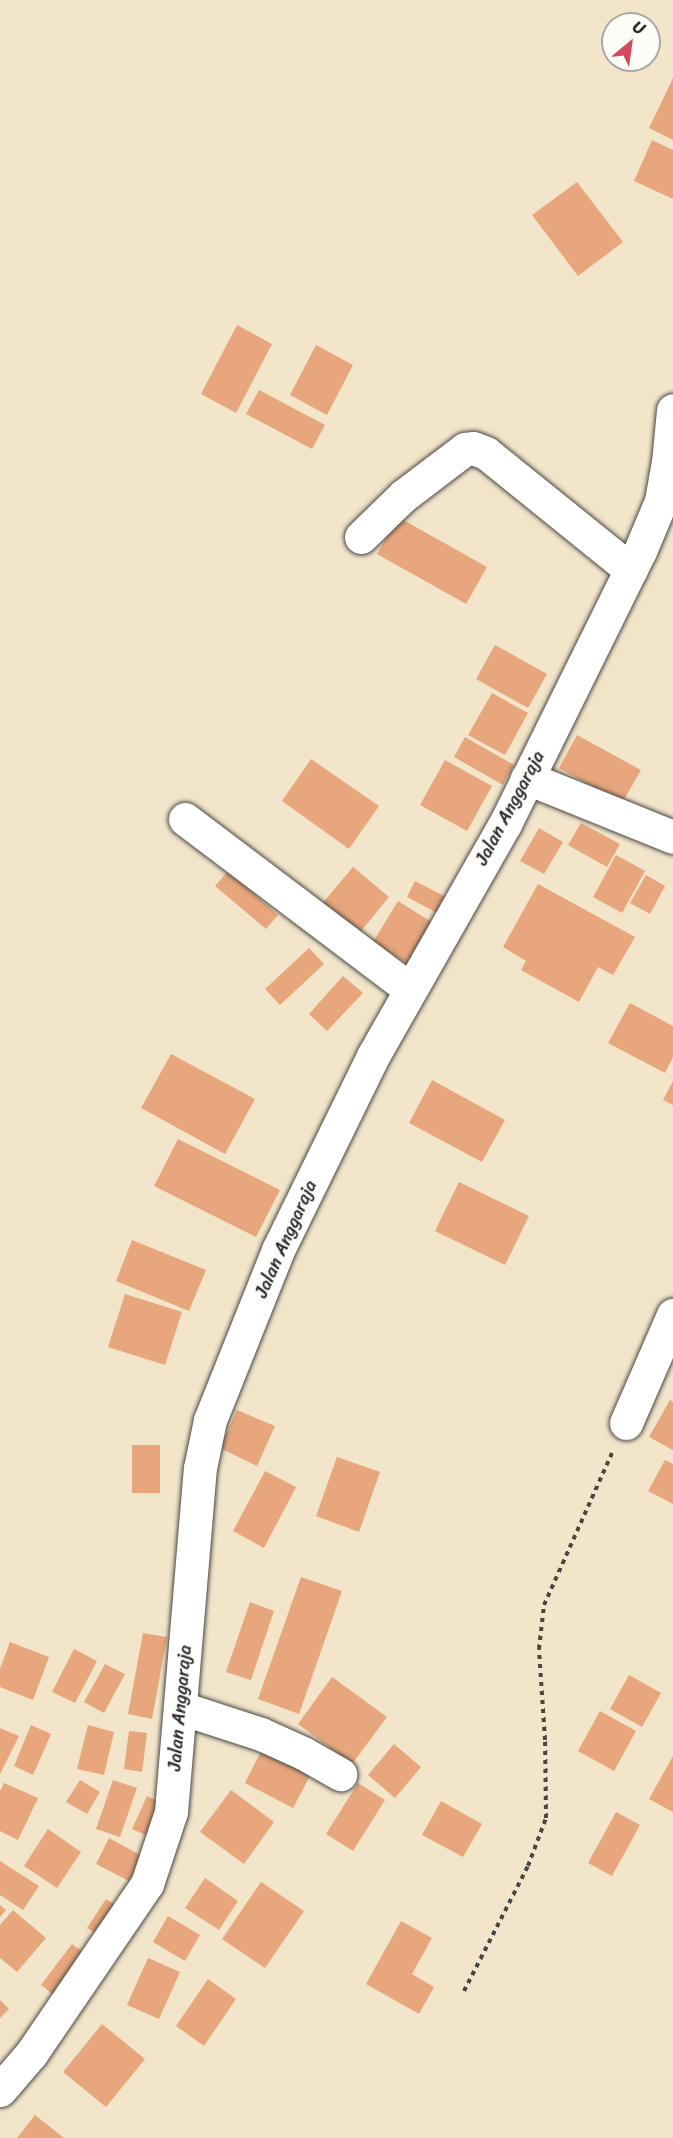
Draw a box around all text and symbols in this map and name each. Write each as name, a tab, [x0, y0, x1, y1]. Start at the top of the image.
north arrow	[601, 12, 661, 72]
text: U	[627, 12, 651, 43]
street label: Jalan Anggaraja	[471, 747, 549, 869]
street label: Jalan Anggaraja	[250, 1177, 322, 1301]
street label: Jalan Anggaraja	[164, 1644, 196, 1772]

